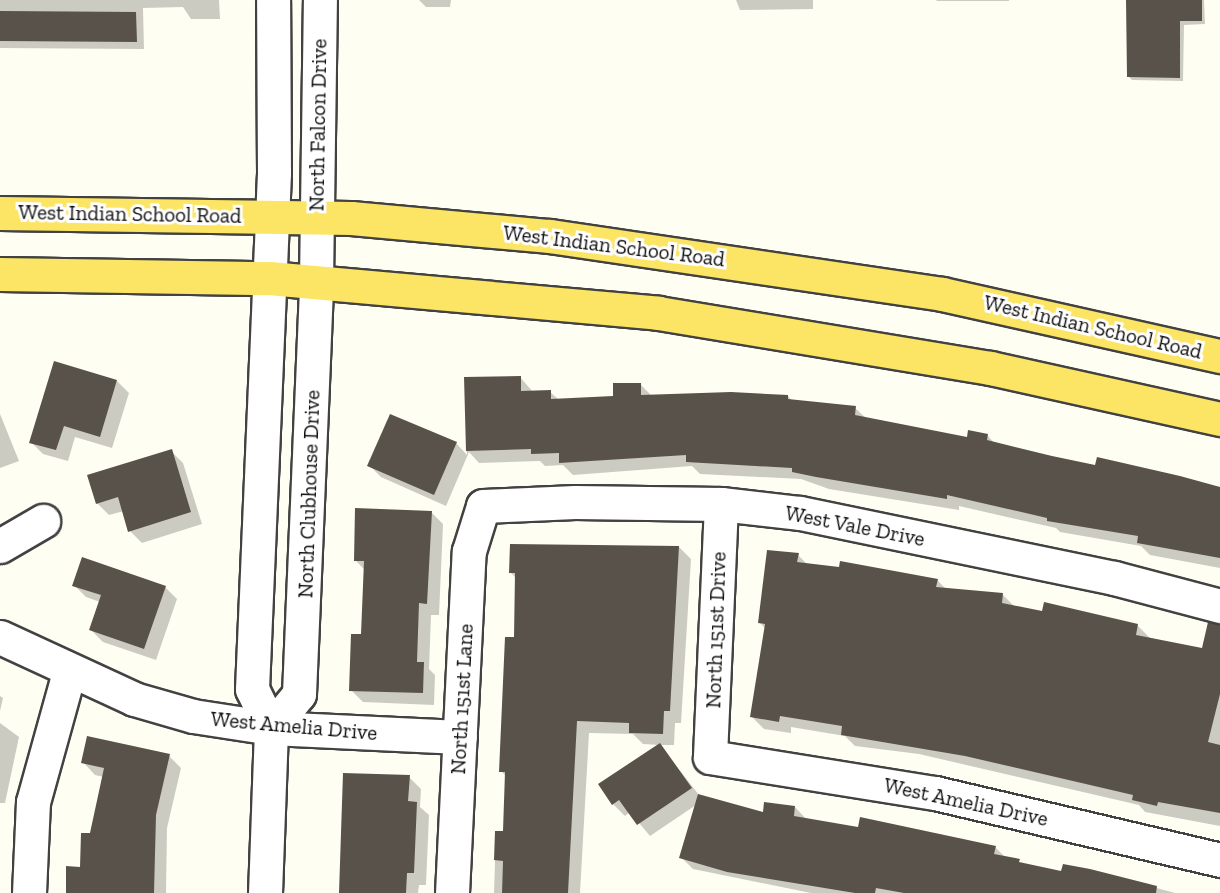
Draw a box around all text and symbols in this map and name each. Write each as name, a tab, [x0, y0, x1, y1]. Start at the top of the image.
street label: North Falcon Drive	[304, 38, 332, 212]
street label: West Indian School Road	[18, 199, 242, 229]
street label: West Indian School Road	[502, 220, 726, 272]
street label: West Indian School Road	[981, 290, 1205, 364]
street label: North Clubhouse Drive	[293, 389, 325, 599]
street label: West Vale Drive	[783, 500, 927, 552]
street label: North 151st Drive	[701, 551, 731, 709]
street label: North 151st Lane	[445, 623, 479, 775]
street label: West Amelia Drive	[209, 706, 379, 746]
street label: West Amelia Drive	[881, 772, 1051, 832]

